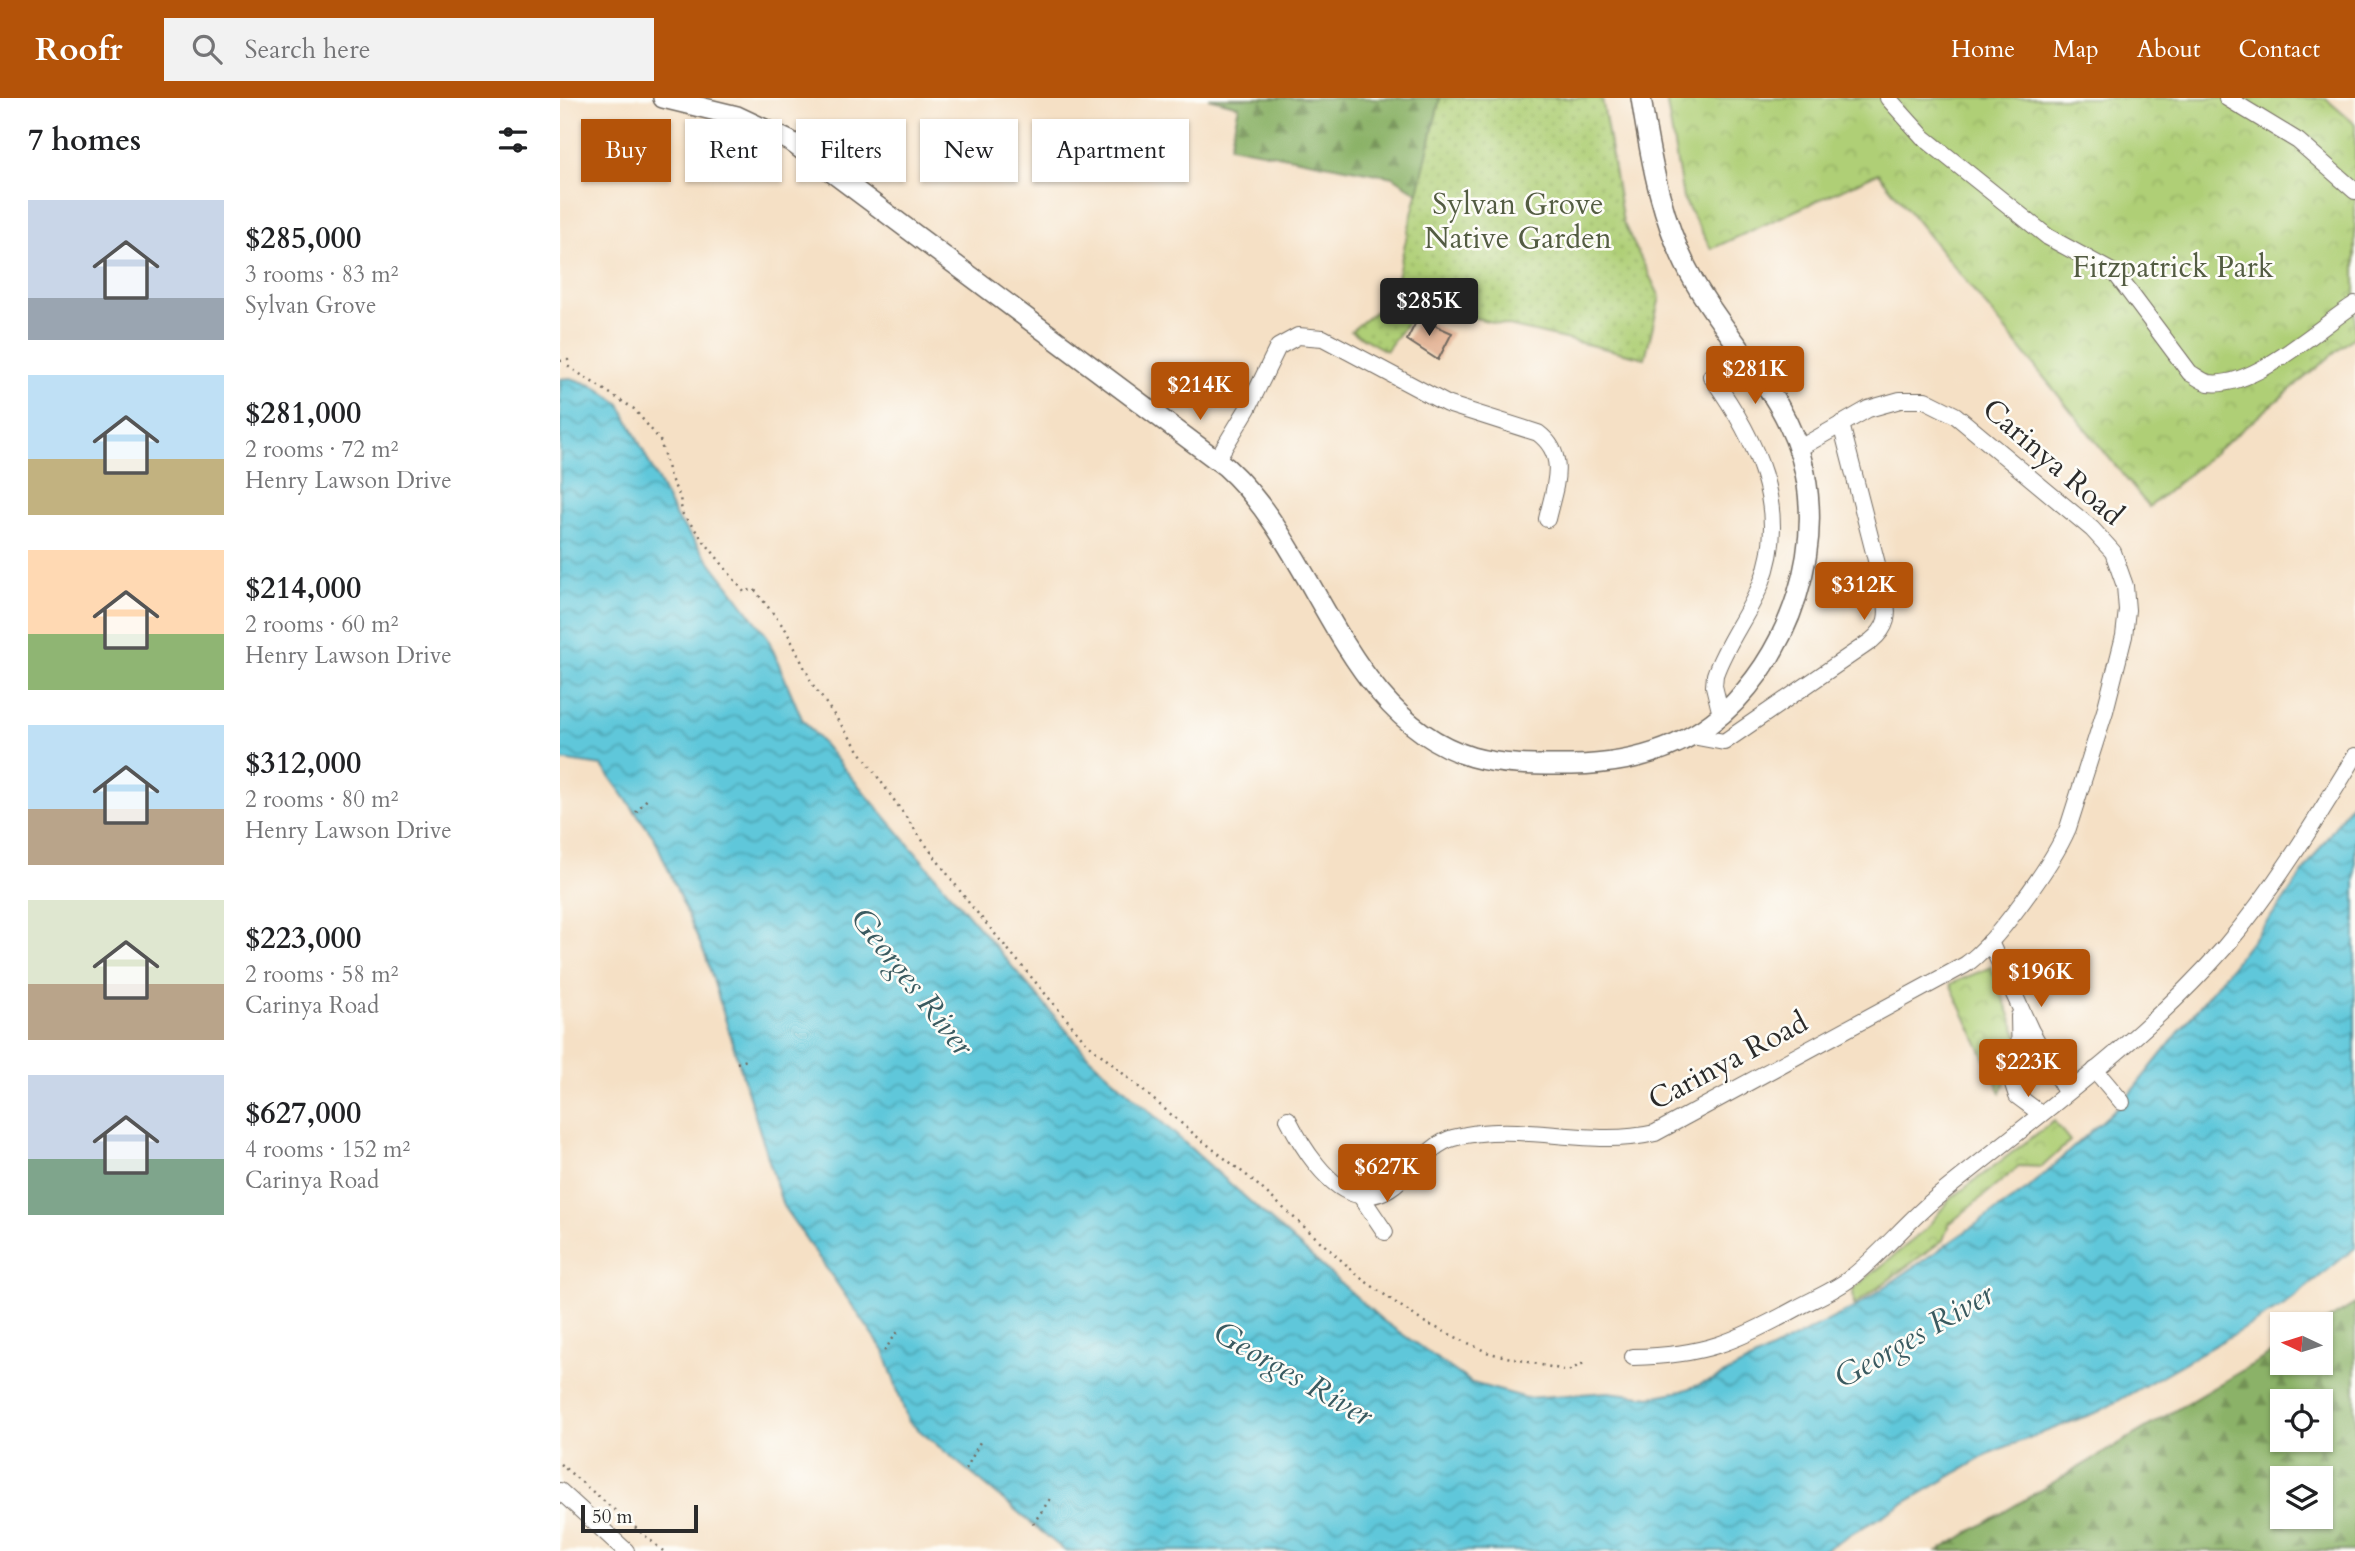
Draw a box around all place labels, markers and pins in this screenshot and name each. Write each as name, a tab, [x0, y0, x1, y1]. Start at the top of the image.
pin: $285K	[1380, 278, 1478, 338]
pin: $281K	[1706, 346, 1804, 406]
pin: $214K	[1151, 362, 1249, 422]
pin: $312K	[1815, 562, 1913, 622]
pin: $196K	[1992, 950, 2090, 1009]
pin: $223K	[1979, 1040, 2077, 1099]
pin: $627K	[1338, 1144, 1436, 1204]

